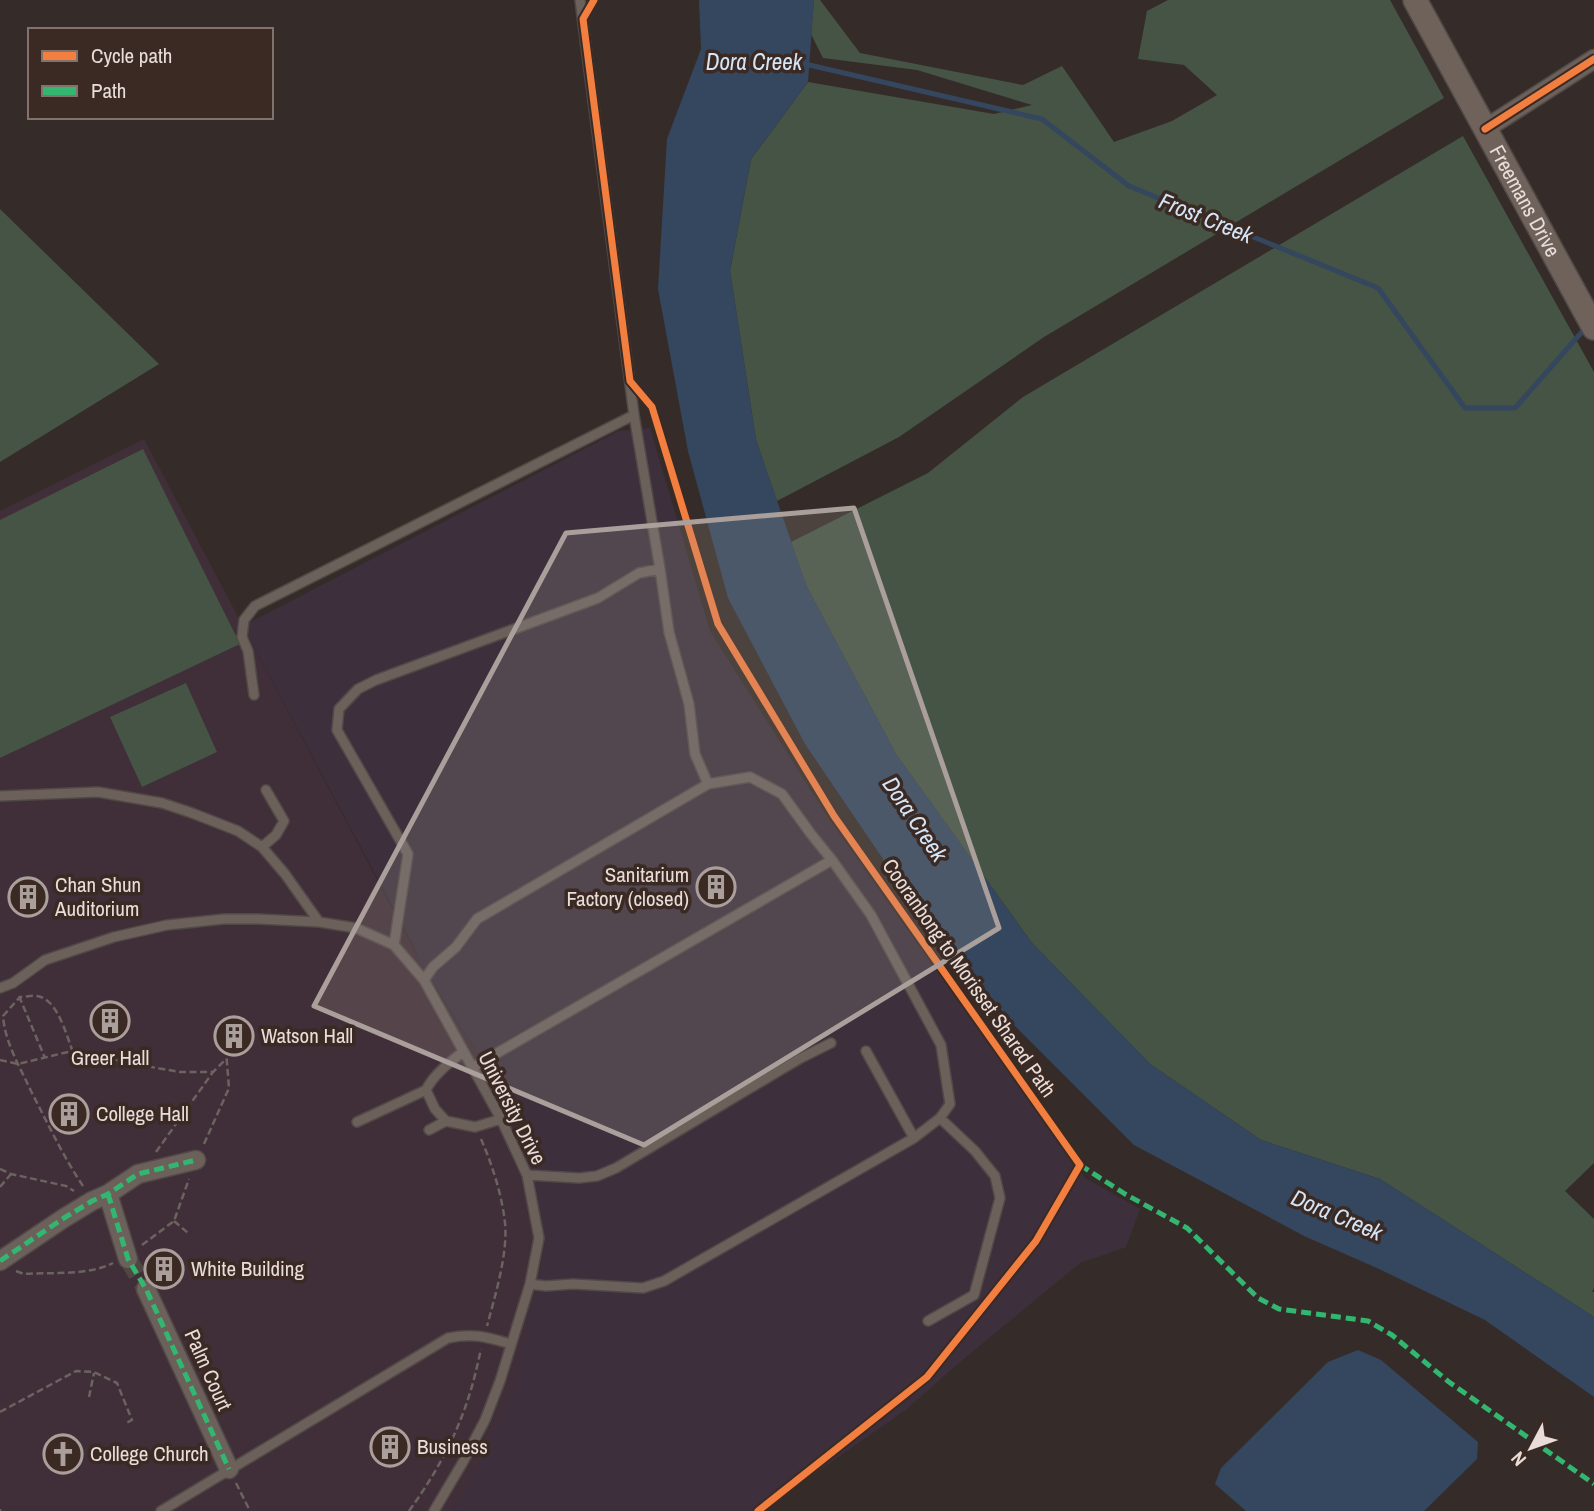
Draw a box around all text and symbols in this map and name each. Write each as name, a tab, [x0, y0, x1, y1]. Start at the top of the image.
legend	[28, 28, 273, 119]
text: Cycle path	[91, 41, 172, 70]
water label: Dora Creek	[706, 46, 804, 77]
text: Path	[91, 76, 126, 105]
street label: Freemans Drive	[1483, 140, 1567, 262]
water label: Frost Creek	[1155, 185, 1259, 251]
water label: Dora Creek	[876, 770, 956, 869]
street label: Cooranbong to Morisset Shared Path	[876, 853, 1063, 1103]
place label: Sanitarium Factory (closed)	[566, 860, 689, 913]
building icon: Sanitarium Factory (closed)	[695, 866, 737, 908]
place label: Chan Shun Auditorium	[54, 870, 141, 923]
building icon: Chan Shun Auditorium	[7, 876, 49, 918]
building icon: Greer Hall	[89, 1000, 131, 1042]
building icon: Watson Hall	[213, 1015, 255, 1057]
place label: Watson Hall	[261, 1021, 353, 1050]
place label: Greer Hall	[71, 1043, 149, 1072]
street label: University Drive	[472, 1046, 553, 1169]
building icon: College Hall	[48, 1093, 90, 1135]
place label: College Hall	[96, 1099, 189, 1128]
water label: Dora Creek	[1287, 1181, 1389, 1248]
building icon: White Building	[143, 1248, 185, 1290]
place label: White Building	[191, 1254, 304, 1283]
street label: Palm Court	[178, 1325, 239, 1415]
north arrow	[1496, 1413, 1566, 1483]
building icon: Business	[369, 1426, 411, 1468]
place label: Business	[417, 1432, 488, 1461]
church icon: College Church	[42, 1433, 84, 1475]
place label: College Church	[90, 1439, 209, 1468]
text: N	[1505, 1446, 1532, 1472]

